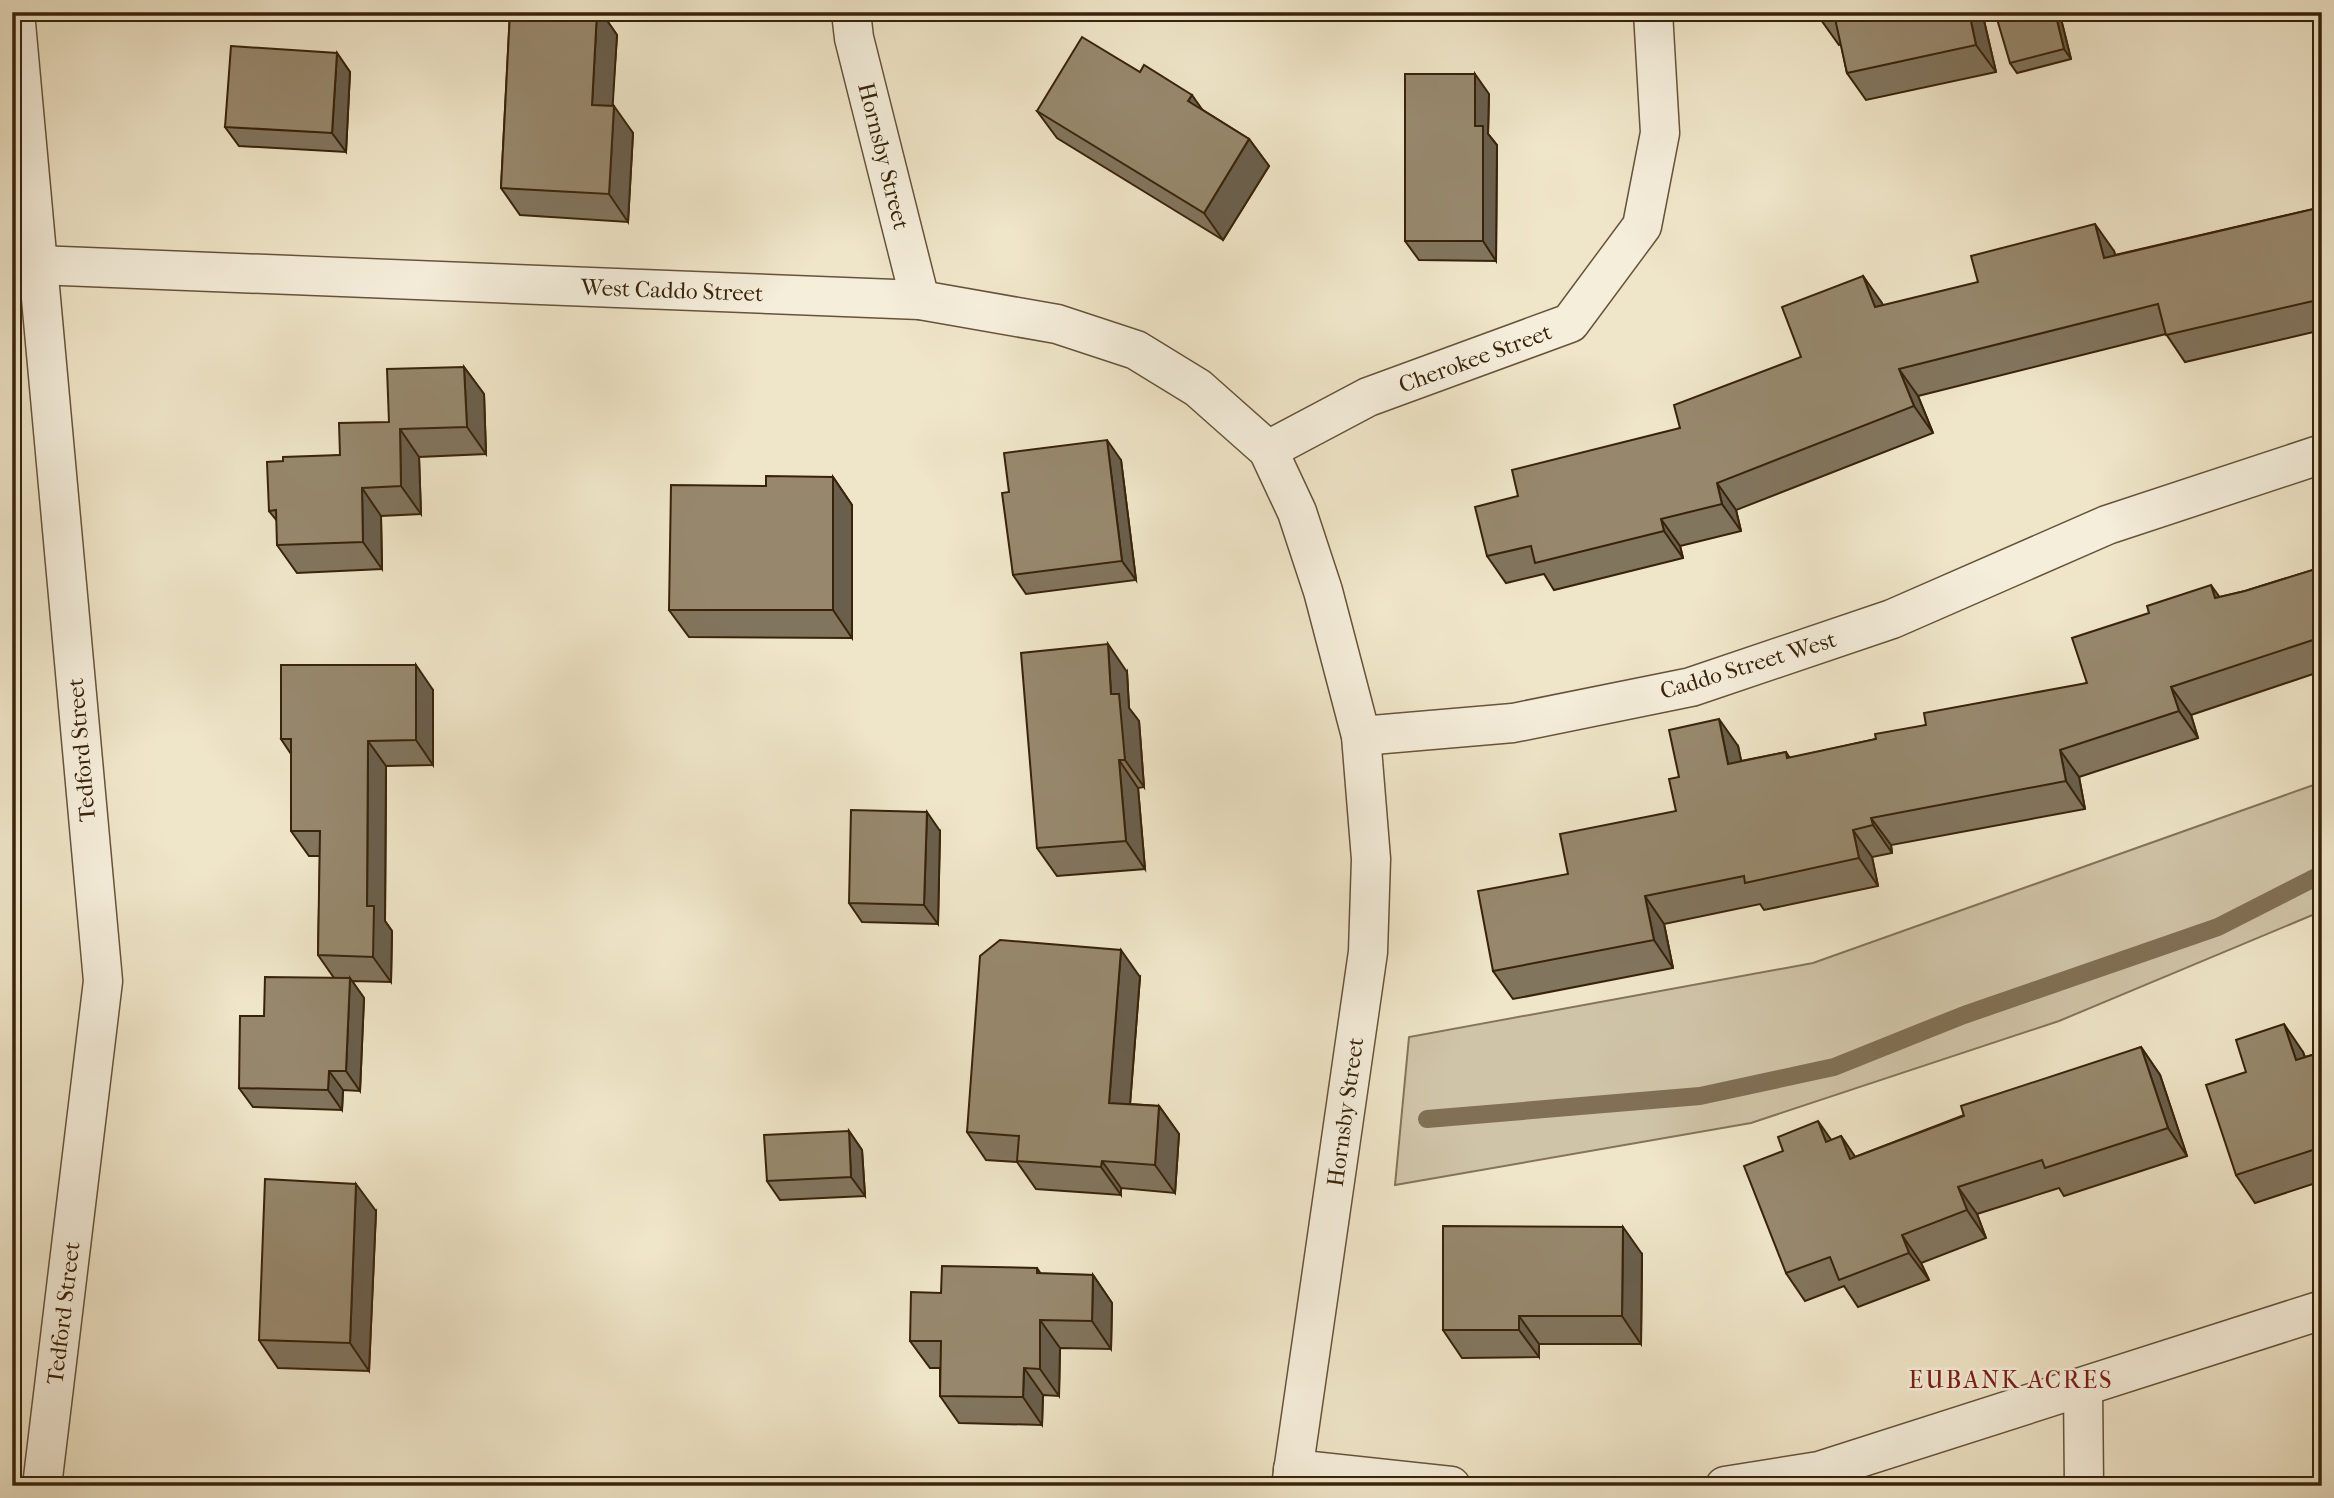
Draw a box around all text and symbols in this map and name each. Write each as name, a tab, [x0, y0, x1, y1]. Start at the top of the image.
street label: Hornsby Street	[852, 80, 915, 232]
street label: West Caddo Street	[579, 274, 764, 307]
street label: Cherokee Street	[1395, 318, 1555, 399]
street label: Caddo Street West	[1657, 626, 1839, 705]
street label: Tedford Street	[62, 677, 101, 823]
street label: Hornsby Street	[1322, 1036, 1369, 1188]
street label: Tedford Street	[41, 1240, 86, 1386]
district label: EUBANK ACRES	[1909, 1366, 2113, 1394]

